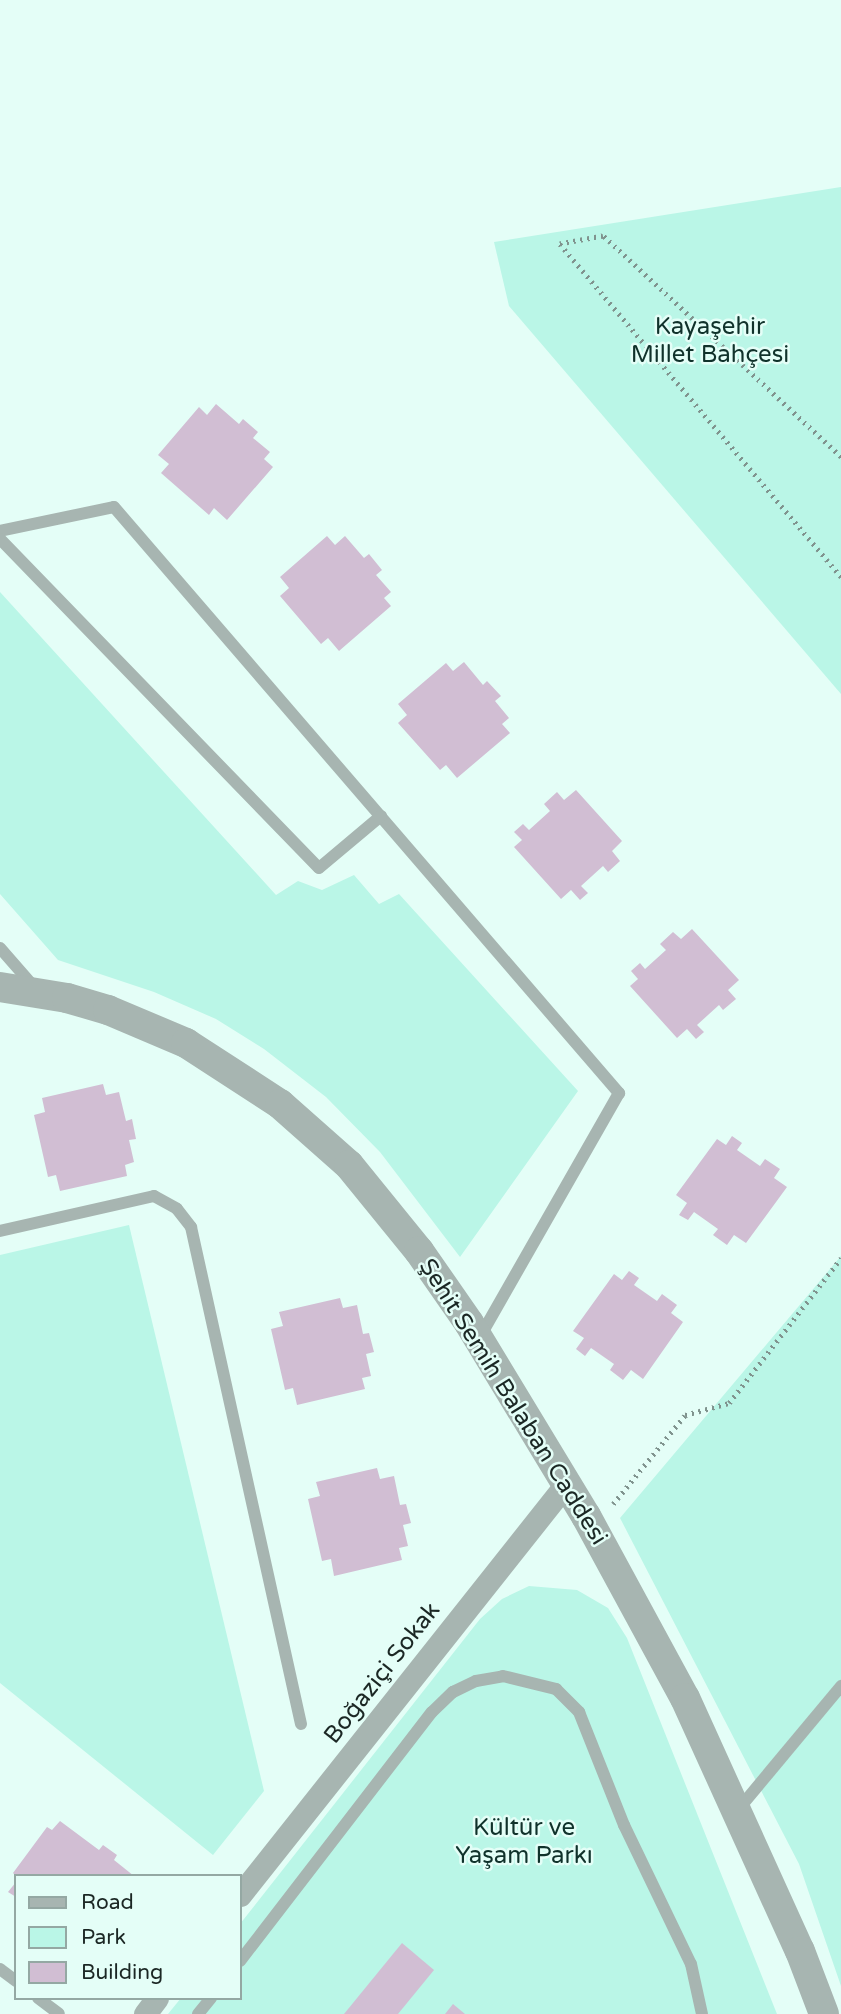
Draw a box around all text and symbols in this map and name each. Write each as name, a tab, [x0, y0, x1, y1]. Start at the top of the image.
park label: Kayaşehir Millet Bahçesi	[631, 313, 789, 369]
street label: Şehit Semih Balaban Caddesi	[413, 1254, 613, 1550]
street label: Boğaziçi Sokak	[318, 1597, 446, 1749]
park label: Kültür ve Yaşam Parkı	[455, 1814, 593, 1870]
legend	[14, 1874, 242, 2000]
text: Road	[81, 1890, 134, 1915]
text: Park	[81, 1925, 126, 1950]
text: Building	[81, 1960, 163, 1985]

